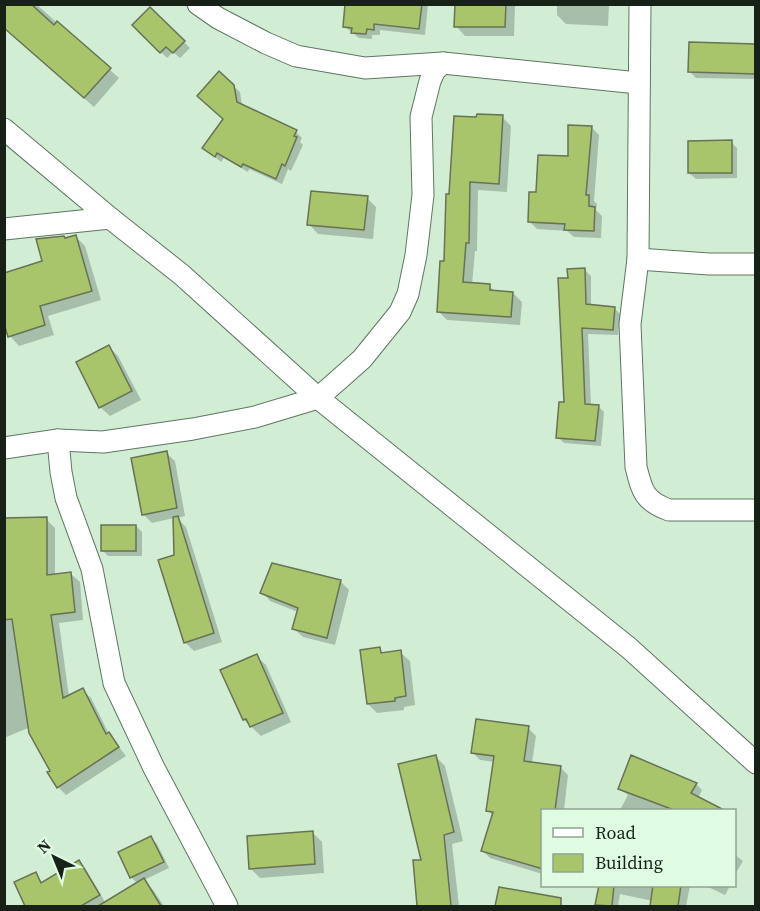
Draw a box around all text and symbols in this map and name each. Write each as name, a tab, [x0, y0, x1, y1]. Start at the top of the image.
legend	[541, 809, 736, 887]
text: Road	[595, 820, 636, 845]
north arrow	[24, 827, 84, 887]
text: N	[32, 834, 56, 858]
text: Building	[595, 850, 663, 875]

